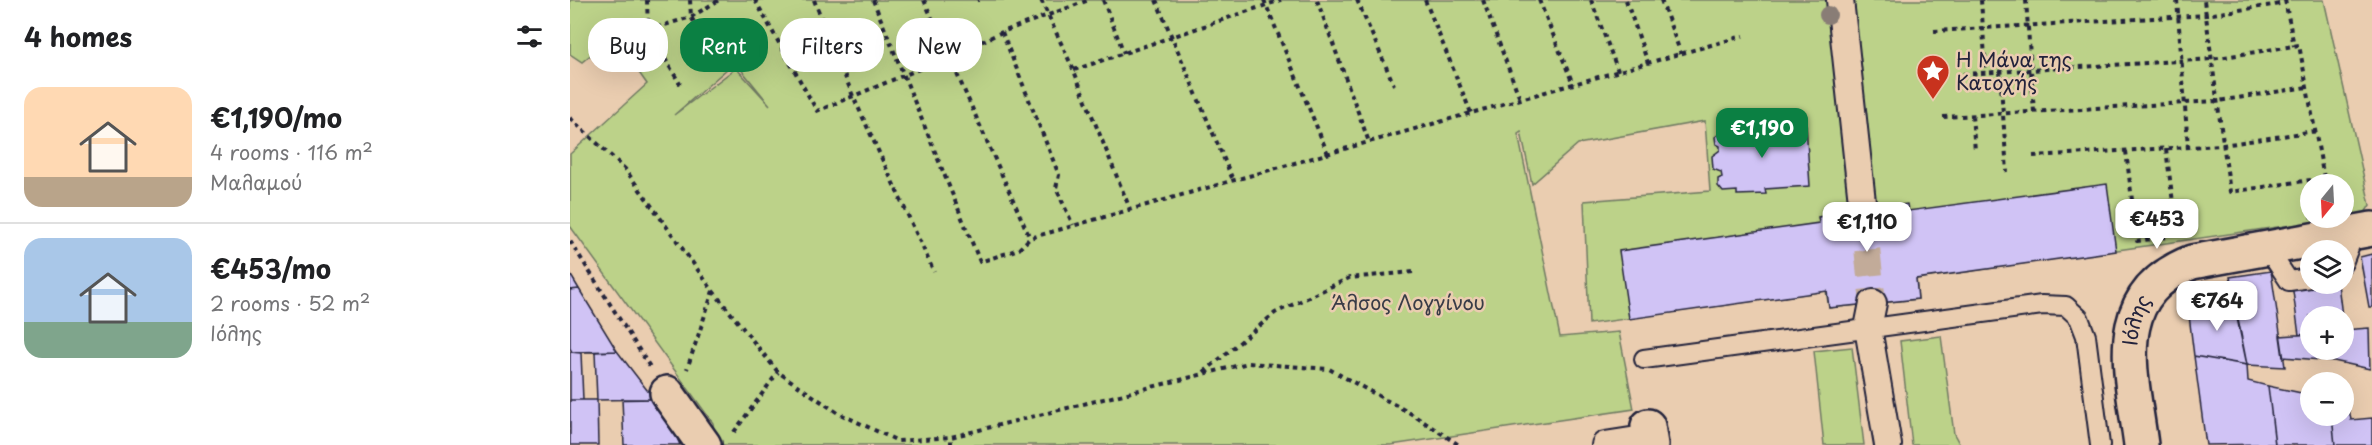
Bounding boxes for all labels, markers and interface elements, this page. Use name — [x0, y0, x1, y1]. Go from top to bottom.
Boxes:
text: 4 homes — [24, 17, 132, 56]
chip: Buy — [588, 18, 668, 72]
chip: Rent — [680, 18, 768, 72]
chip: Filters — [780, 18, 884, 72]
chip: New — [896, 18, 982, 72]
icon: filters — [513, 20, 546, 53]
place label: Η Μάνα της Κατοχής — [1956, 44, 2072, 97]
place icon: Η Μάνα της Κατοχής — [1915, 53, 1951, 100]
text: €1,190/mo — [210, 98, 342, 137]
pin: €1,190 — [1713, 108, 1811, 159]
icon: home — [72, 111, 144, 183]
text: €1,190 — [1730, 112, 1794, 142]
text: 4 rooms · 116 m² — [210, 137, 373, 167]
text: Μαλαμού — [210, 167, 303, 197]
north arrow — [2300, 174, 2354, 228]
map controls — [2300, 174, 2354, 426]
pin: €453 — [2121, 199, 2193, 250]
pin: €1,110 — [1818, 202, 1916, 253]
text: €453 — [2129, 203, 2185, 233]
text: €1,110 — [1837, 206, 1897, 236]
button: layers — [2300, 240, 2354, 294]
text: €453/mo — [210, 249, 331, 288]
icon: home — [72, 262, 144, 334]
pin: €764 — [2181, 281, 2253, 332]
text: €764 — [2190, 285, 2244, 315]
park label: Άλσος Λογγίνου — [1331, 287, 1485, 317]
text: 2 rooms · 52 m² — [210, 288, 370, 318]
street label: Ιόλης — [2114, 288, 2157, 347]
button: + — [2300, 306, 2354, 360]
text: Ιόλης — [210, 318, 262, 348]
button: − — [2300, 372, 2354, 426]

